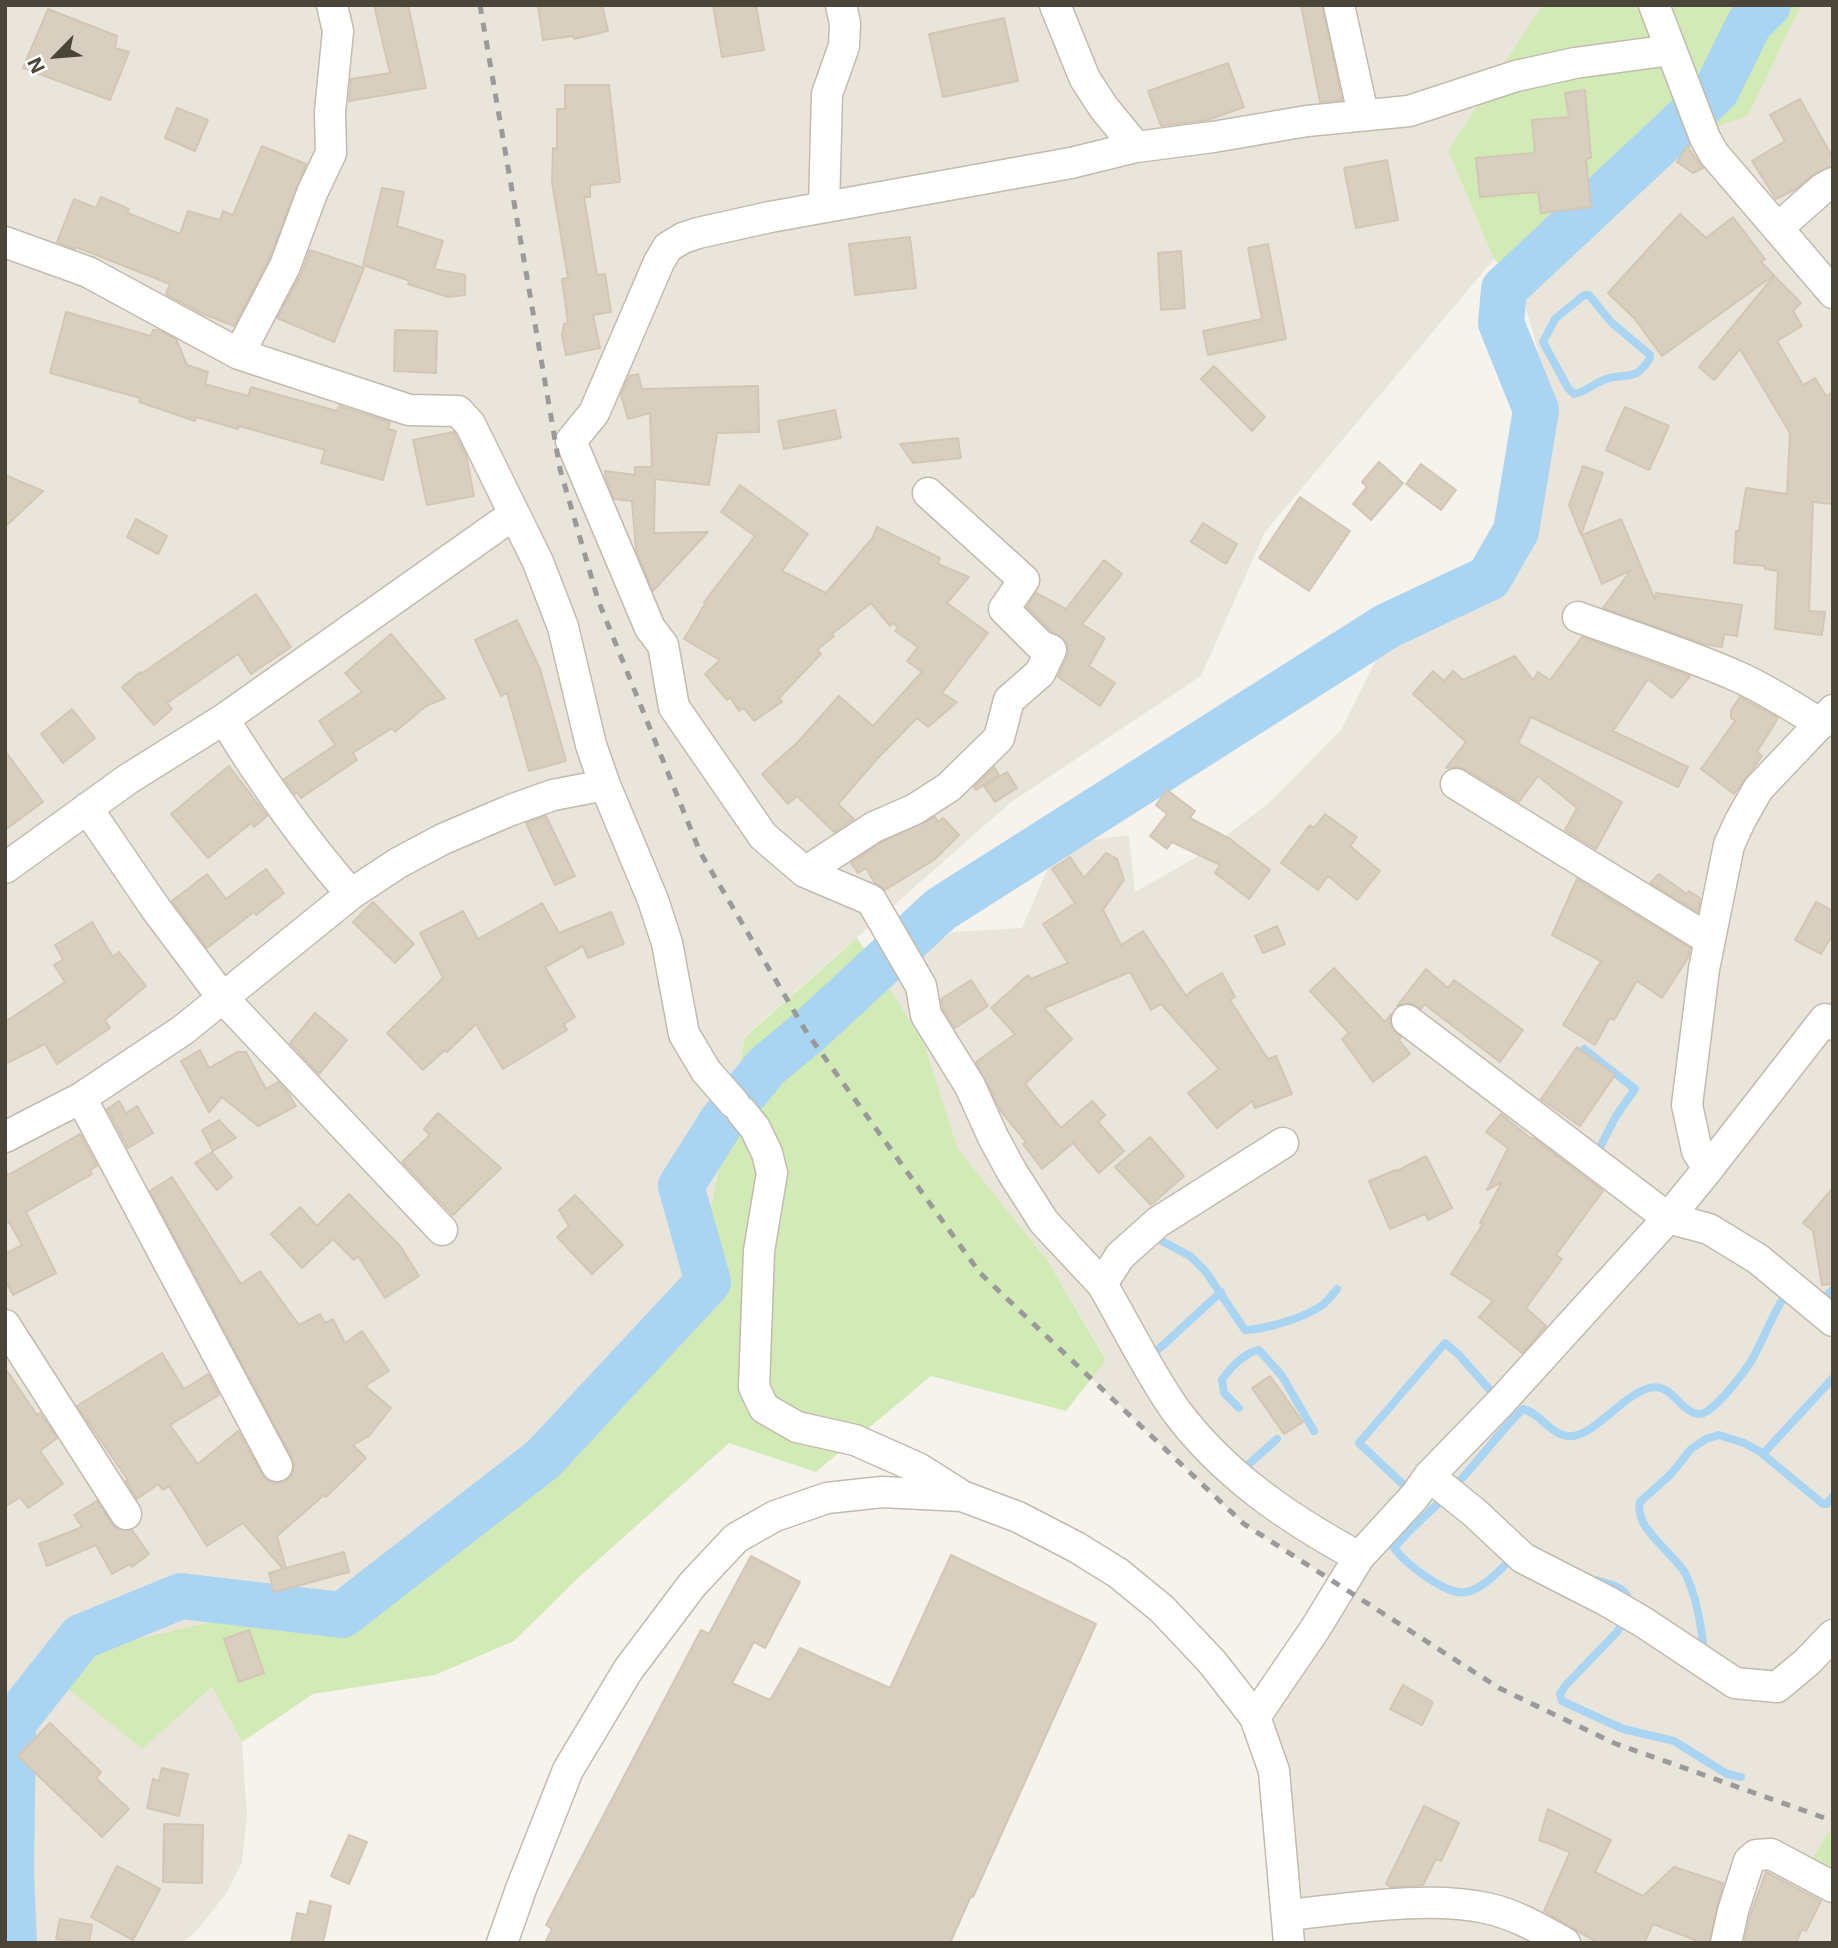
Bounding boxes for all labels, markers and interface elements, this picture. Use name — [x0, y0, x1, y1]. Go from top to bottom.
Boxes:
north arrow — [21, 21, 91, 91]
text: N — [23, 54, 50, 77]

